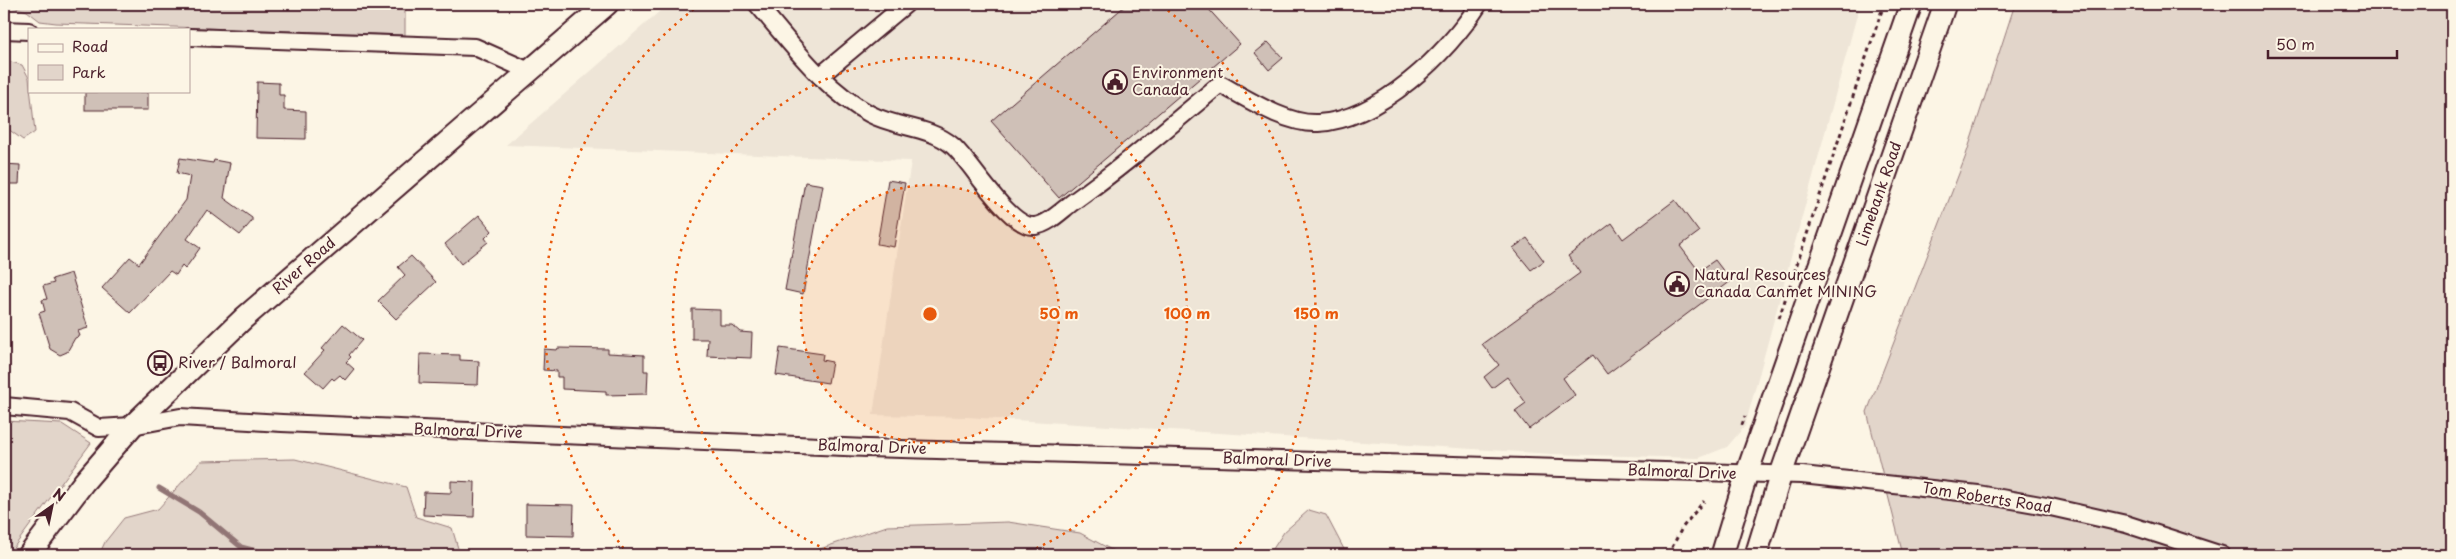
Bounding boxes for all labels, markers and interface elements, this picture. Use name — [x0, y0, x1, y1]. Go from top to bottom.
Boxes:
legend — [28, 28, 190, 92]
scale bar — [2268, 28, 2397, 60]
text: 50 m — [2276, 32, 2315, 55]
text: Road — [72, 34, 108, 57]
text: Park — [72, 60, 106, 83]
place label: Environment Canada — [1132, 60, 1223, 100]
public building icon: Environment Canada — [1102, 69, 1128, 95]
street label: Limebank Road — [1849, 138, 1906, 249]
street label: River Road — [266, 231, 340, 299]
place label: Natural Resources Canada Canmet MINING — [1694, 262, 1877, 302]
public building icon: Natural Resources Canada Canmet MINING — [1664, 271, 1690, 297]
text: 50 m — [1040, 301, 1078, 324]
text: 100 m — [1164, 301, 1210, 324]
text: 150 m — [1293, 301, 1339, 324]
centre of rings — [921, 305, 939, 323]
bus stop icon: River / Balmoral — [147, 350, 173, 376]
place label: River / Balmoral — [178, 350, 297, 373]
street label: Balmoral Drive — [413, 416, 523, 443]
street label: Balmoral Drive — [817, 432, 927, 459]
street label: Balmoral Drive — [1222, 445, 1332, 472]
street label: Balmoral Drive — [1627, 457, 1737, 484]
street label: Tom Roberts Road — [1921, 475, 2054, 518]
north arrow — [28, 482, 78, 532]
text: N — [49, 483, 70, 507]

